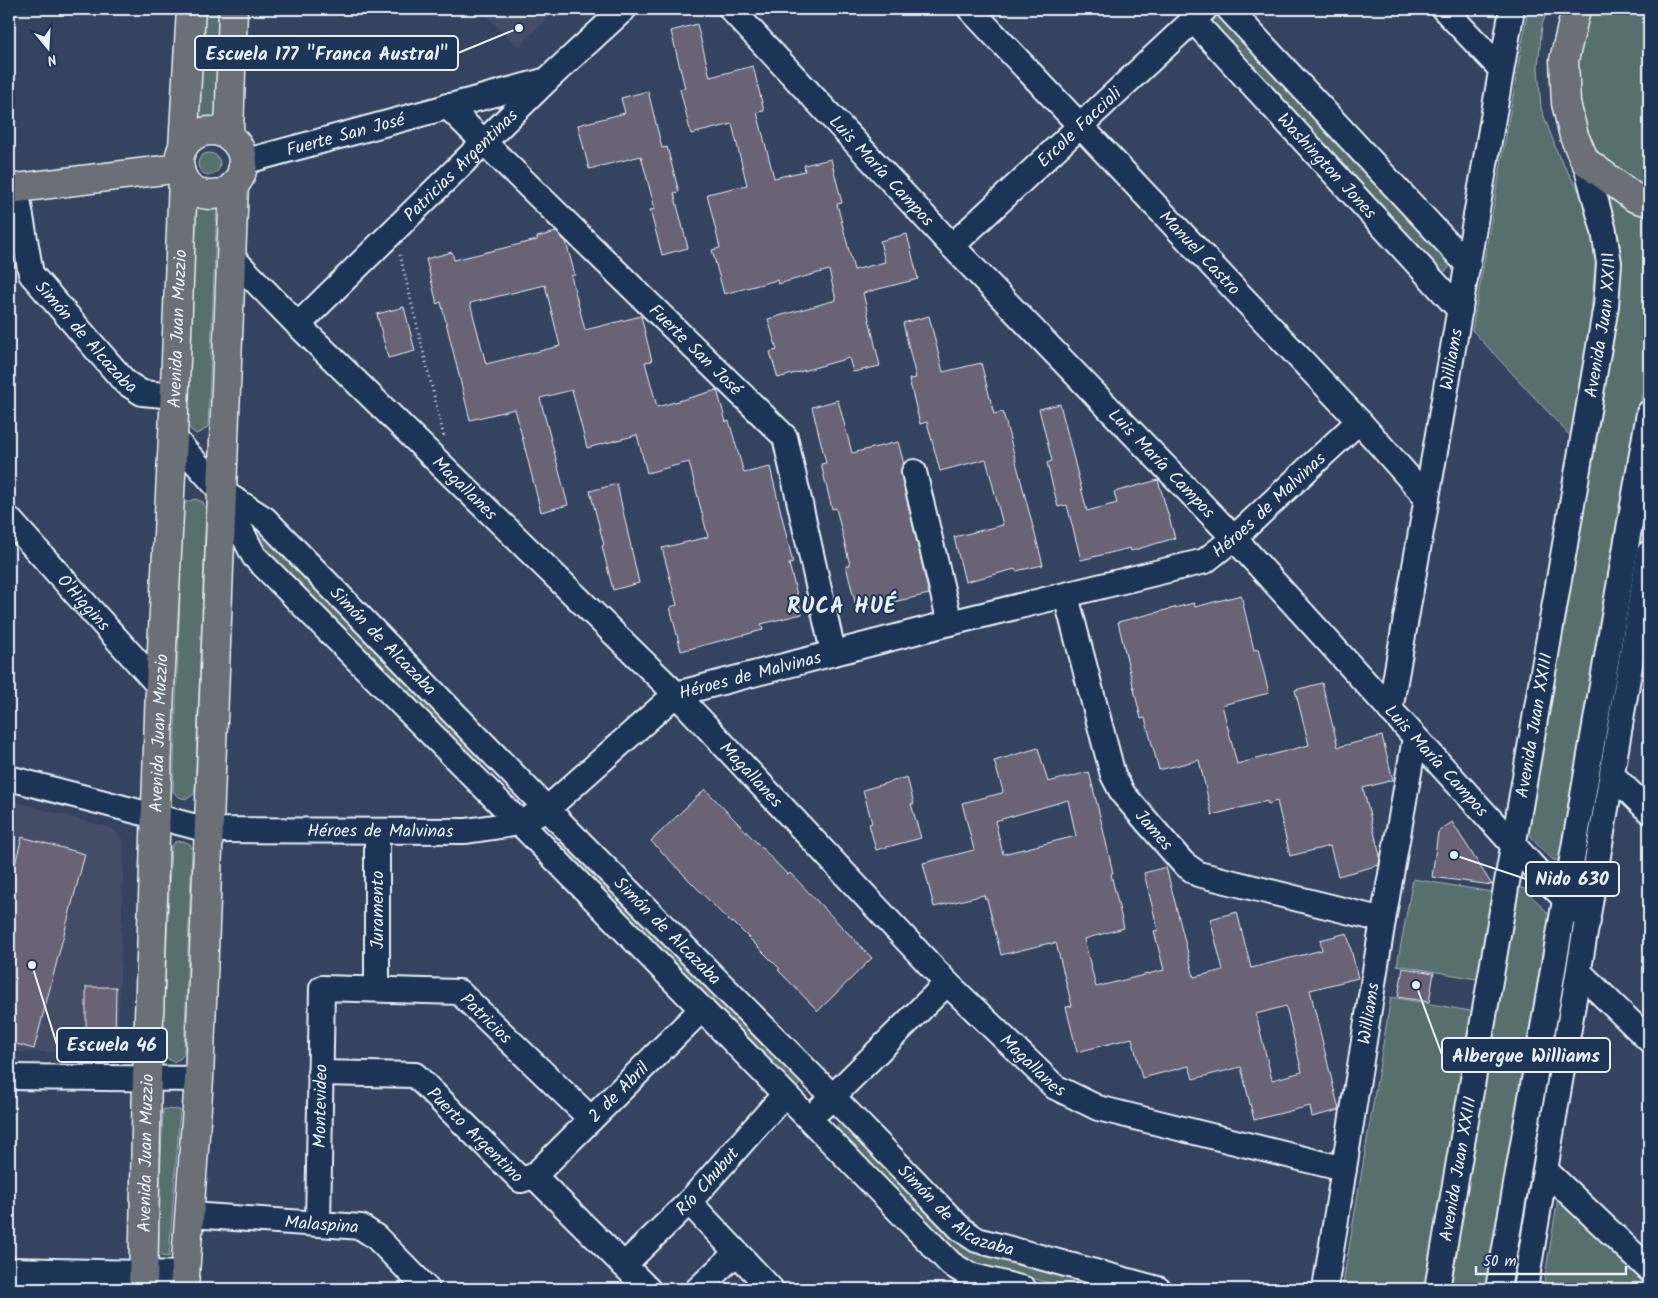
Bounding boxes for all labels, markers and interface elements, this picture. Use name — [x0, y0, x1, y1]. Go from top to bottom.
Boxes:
north arrow — [22, 22, 72, 72]
callout: Escuela 177 "Franca Austral" — [195, 36, 458, 70]
text: Escuela 177 "Franca Austral" — [206, 40, 448, 70]
text: N — [44, 48, 59, 71]
street label: Ercole Faccioli — [1031, 80, 1130, 175]
street label: Patricias Argentinas — [397, 103, 526, 230]
street label: Fuerte San José — [283, 106, 409, 166]
street label: Washington Jones — [1269, 107, 1383, 227]
street label: Luis María Campos — [821, 109, 941, 235]
street label: Manuel Castro — [1151, 204, 1247, 303]
street label: Avenida Juan Muzzio — [161, 249, 196, 409]
street label: Avenida Juan XXIII — [1577, 250, 1625, 400]
street label: Simón de Alcazaba — [27, 274, 142, 402]
street label: Fuerte San José — [641, 298, 749, 404]
street label: Williams — [1433, 326, 1472, 393]
street label: Luis María Campos — [1100, 402, 1221, 526]
street label: Héroes de Malvinas — [1206, 446, 1334, 566]
street label: Magallanes — [424, 450, 504, 528]
street label: O'Higgins — [49, 568, 117, 639]
street label: Simón de Alcazaba — [322, 580, 443, 703]
district label: RUCA HUÉ — [787, 590, 897, 625]
street label: Héroes de Malvinas — [676, 644, 825, 709]
street label: Avenida Juan XXIII — [1509, 651, 1562, 800]
street label: Avenida Juan Muzzio — [143, 653, 178, 813]
street label: Luis María Campos — [1376, 698, 1495, 825]
street label: Magallanes — [712, 735, 789, 816]
street label: James — [1127, 804, 1180, 858]
street label: Héroes de Malvinas — [307, 817, 454, 847]
callout: Nido 630 — [1526, 862, 1619, 896]
text: Nido 630 — [1535, 865, 1609, 895]
street label: Simón de Alcazaba — [606, 870, 728, 993]
street label: Juramento — [364, 871, 393, 949]
street label: Williams — [1351, 980, 1389, 1046]
street label: Patricios — [452, 987, 518, 1052]
callout: Escuela 46 — [57, 1028, 167, 1062]
street label: Magallanes — [992, 1028, 1070, 1106]
text: Escuela 46 — [67, 1031, 157, 1061]
callout: Albergue Williams — [1442, 1038, 1610, 1072]
text: Albergue Williams — [1452, 1042, 1600, 1072]
street label: 2 de Abril — [582, 1055, 657, 1131]
street label: Montevideo — [306, 1064, 337, 1148]
street label: Avenida Juan Muzzio — [131, 1073, 163, 1233]
street label: Puerto Argentino — [419, 1081, 530, 1191]
street label: Avenida Juan XXIII — [1432, 1094, 1486, 1244]
street label: Río Chubut — [669, 1140, 748, 1224]
street label: Simón de Alcazaba — [889, 1158, 1017, 1265]
street label: Malaspina — [284, 1209, 360, 1243]
scale bar — [1476, 1243, 1626, 1275]
text: 50 m — [1483, 1250, 1517, 1274]

